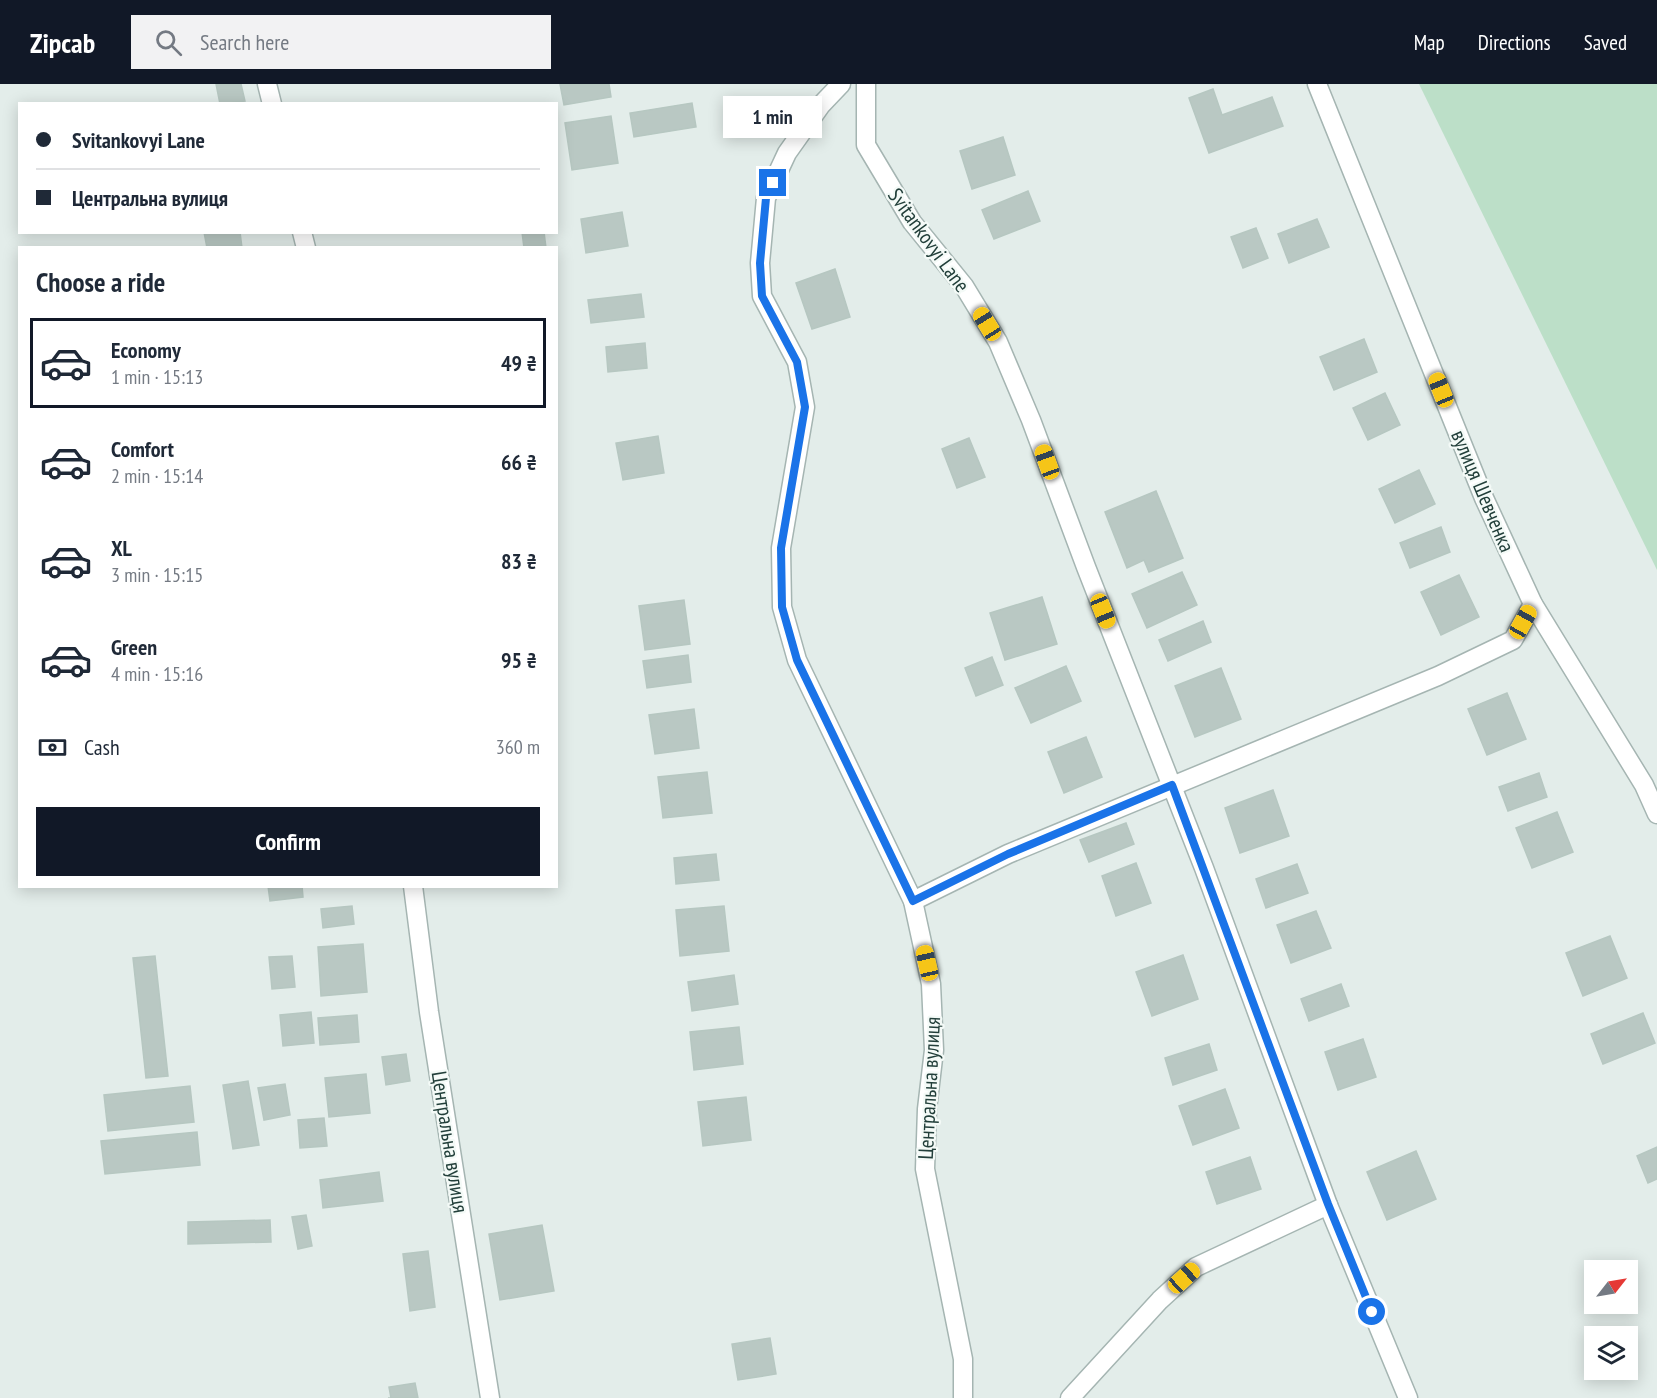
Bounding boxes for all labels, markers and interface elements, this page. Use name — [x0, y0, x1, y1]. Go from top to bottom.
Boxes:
search box — [131, 15, 551, 69]
text: Zipcab — [30, 24, 95, 61]
icon: search — [152, 26, 185, 59]
text: Search here — [200, 28, 289, 56]
text: Map — [1414, 29, 1445, 56]
text: Directions — [1478, 29, 1551, 56]
text: Saved — [1584, 29, 1627, 56]
callout: 1 min — [724, 96, 822, 138]
text: 1 min — [752, 104, 793, 130]
text: Svitankovyi Lane — [72, 126, 205, 154]
route end — [759, 169, 786, 196]
street label: Svitankovyi Lane — [882, 183, 976, 297]
text: Центральна вулиця — [72, 184, 228, 212]
text: Choose a ride — [36, 265, 165, 299]
car — [970, 304, 1004, 344]
icon: car — [39, 336, 93, 390]
text: Economy — [111, 336, 181, 364]
text: 49 ₴ — [501, 349, 537, 377]
text: 1 min · 15:13 — [111, 364, 203, 390]
car — [1426, 370, 1456, 410]
street label: вулиця Шевченка — [1445, 426, 1521, 556]
icon: car — [39, 435, 93, 489]
text: Comfort — [111, 435, 174, 463]
car — [1032, 442, 1062, 482]
text: 66 ₴ — [501, 448, 537, 476]
text: 2 min · 15:14 — [111, 463, 203, 489]
icon: car — [39, 534, 93, 588]
text: XL — [111, 534, 132, 562]
text: 83 ₴ — [501, 547, 537, 575]
text: 3 min · 15:15 — [111, 562, 203, 588]
car — [1088, 591, 1118, 631]
car — [1506, 602, 1540, 642]
icon: car — [39, 633, 93, 687]
text: Green — [111, 633, 157, 661]
text: 95 ₴ — [501, 646, 537, 674]
text: 4 min · 15:16 — [111, 661, 203, 687]
icon: cash — [36, 731, 69, 764]
text: Cash — [84, 733, 120, 761]
text: 360 m — [496, 734, 540, 760]
button: Confirm — [36, 807, 540, 876]
car — [914, 943, 940, 983]
street label: Центральна вулиця — [912, 1016, 946, 1160]
street label: Центральна вулиця — [425, 1069, 475, 1215]
car — [1165, 1259, 1203, 1297]
north arrow — [1584, 1260, 1638, 1314]
map controls — [1584, 1260, 1638, 1380]
route start — [1358, 1298, 1385, 1325]
button: layers — [1584, 1326, 1638, 1380]

